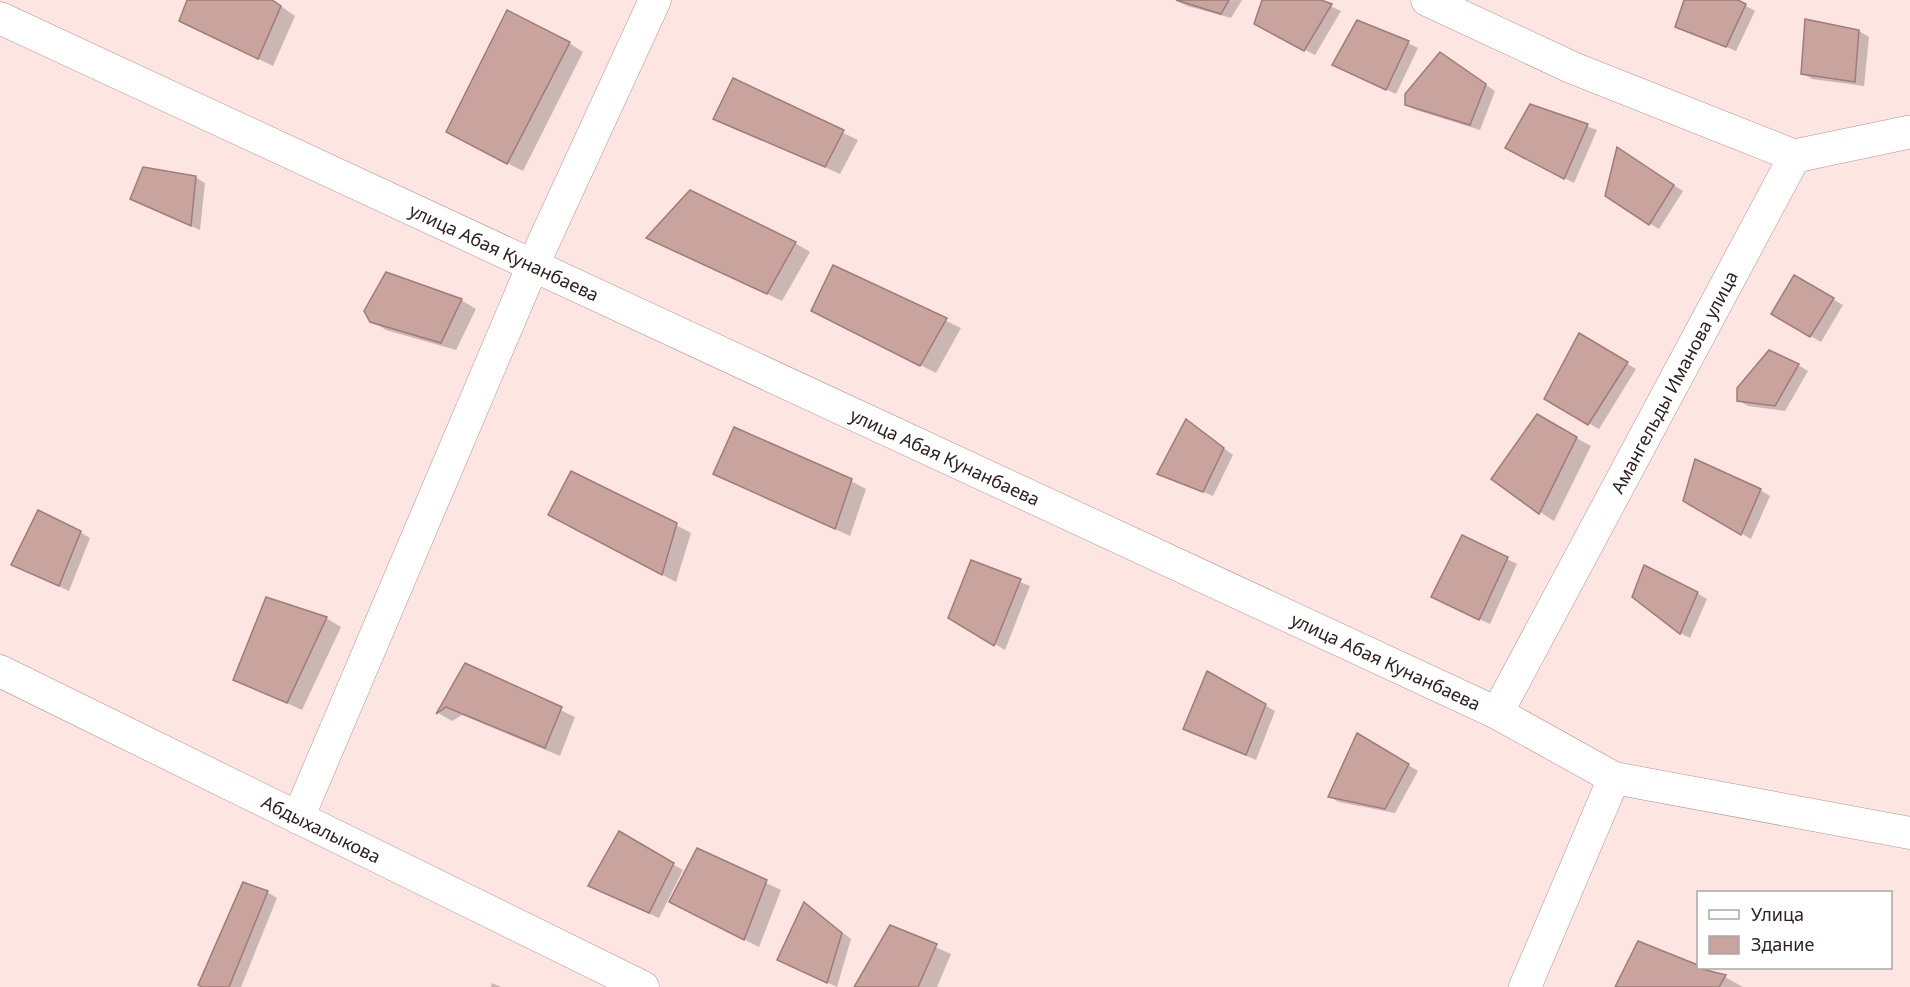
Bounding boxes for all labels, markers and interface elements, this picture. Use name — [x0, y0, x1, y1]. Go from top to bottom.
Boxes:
street label: улица Абая Кунанбаева — [406, 198, 603, 306]
street label: Амангельды Иманова улица — [1605, 267, 1743, 497]
street label: улица Абая Кунанбаева — [846, 402, 1044, 511]
street label: улица Абая Кунанбаева — [1287, 607, 1485, 716]
street label: Абдыхалыкова — [258, 789, 385, 868]
legend — [1697, 891, 1892, 969]
text: Улица — [1751, 902, 1804, 926]
text: Здание — [1751, 932, 1815, 956]

